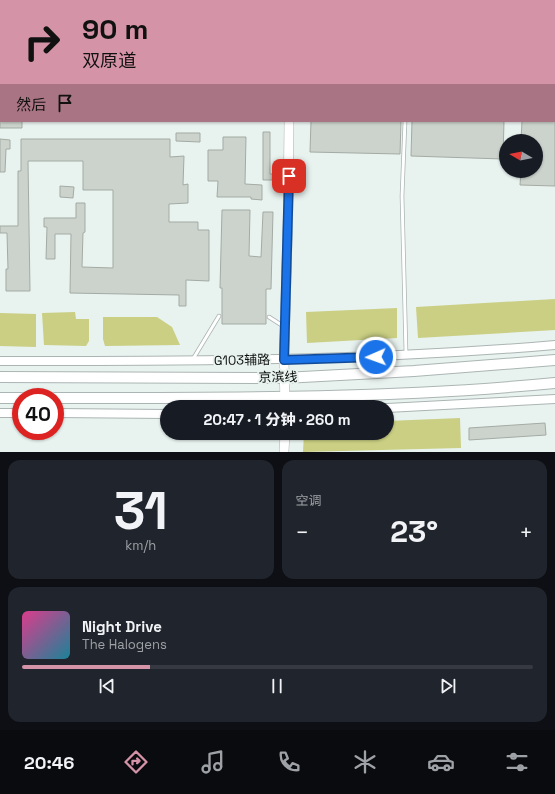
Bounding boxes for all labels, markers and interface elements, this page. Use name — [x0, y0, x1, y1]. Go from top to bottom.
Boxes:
text: 90 m — [82, 11, 148, 47]
icon: right — [16, 16, 68, 68]
text: 双原道 — [82, 49, 136, 72]
icon: arrive — [54, 92, 76, 114]
text: 然后 — [16, 95, 46, 114]
north arrow — [499, 134, 543, 178]
map controls — [499, 134, 543, 178]
pin — [272, 159, 306, 193]
icon: arrive — [278, 165, 300, 187]
position arrow — [355, 336, 397, 378]
street label: G103辅路 — [214, 351, 270, 369]
street label: 京滨线 — [258, 368, 298, 386]
speed limit sign: 40 — [12, 388, 64, 440]
text: 20:47 · 1 分钟 · 260 m — [203, 410, 351, 429]
text: 31 — [114, 478, 168, 544]
text: 空调 — [296, 492, 322, 509]
text: 23° — [390, 512, 438, 551]
text: − — [296, 518, 309, 546]
text: + — [519, 518, 533, 546]
text: km/h — [125, 537, 156, 554]
text: Night Drive — [82, 617, 162, 636]
text: The Halogens — [82, 636, 167, 653]
icon: previous — [96, 675, 118, 697]
icon: pause — [266, 675, 288, 697]
icon: next — [437, 675, 459, 697]
icon: directions — [122, 748, 150, 776]
icon: music — [199, 748, 227, 776]
icon: phone — [275, 748, 303, 776]
icon: climate — [351, 748, 379, 776]
icon: car — [427, 748, 455, 776]
icon: filters — [503, 748, 531, 776]
text: 20:46 — [24, 751, 74, 774]

